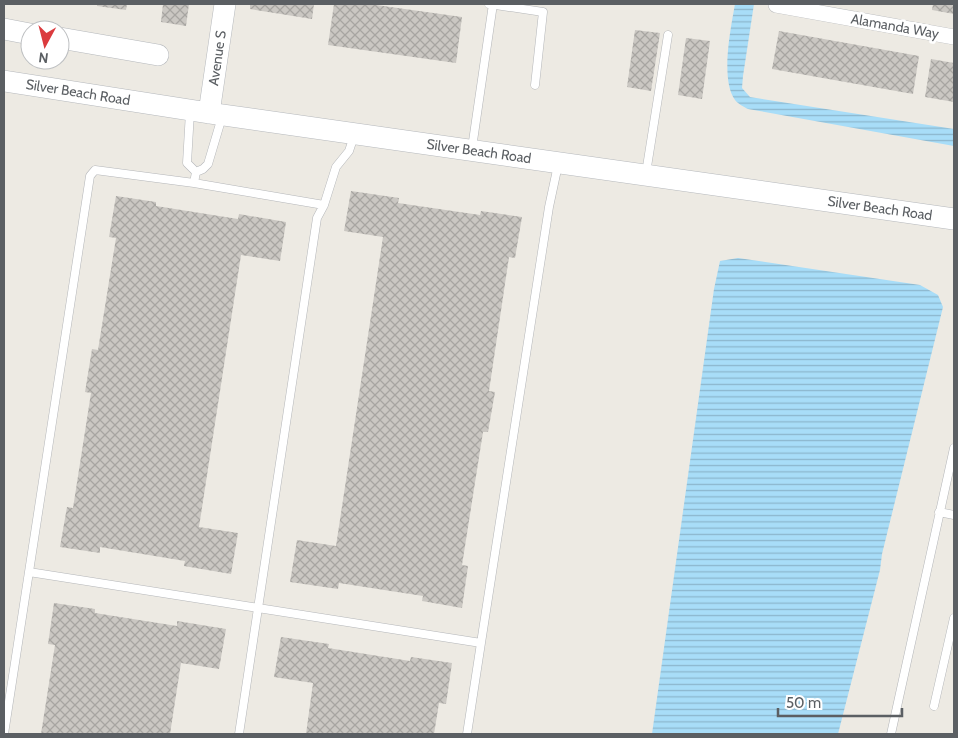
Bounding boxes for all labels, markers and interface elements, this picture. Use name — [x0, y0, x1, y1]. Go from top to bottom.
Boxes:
street label: Alamanda Way — [850, 9, 940, 43]
north arrow — [20, 20, 70, 70]
street label: Avenue S — [204, 29, 230, 87]
text: N — [37, 48, 49, 67]
street label: Silver Beach Road — [24, 75, 132, 109]
street label: Silver Beach Road — [426, 135, 532, 167]
street label: Silver Beach Road — [827, 192, 933, 224]
scale bar — [778, 686, 902, 718]
text: 50 m — [786, 694, 821, 712]

